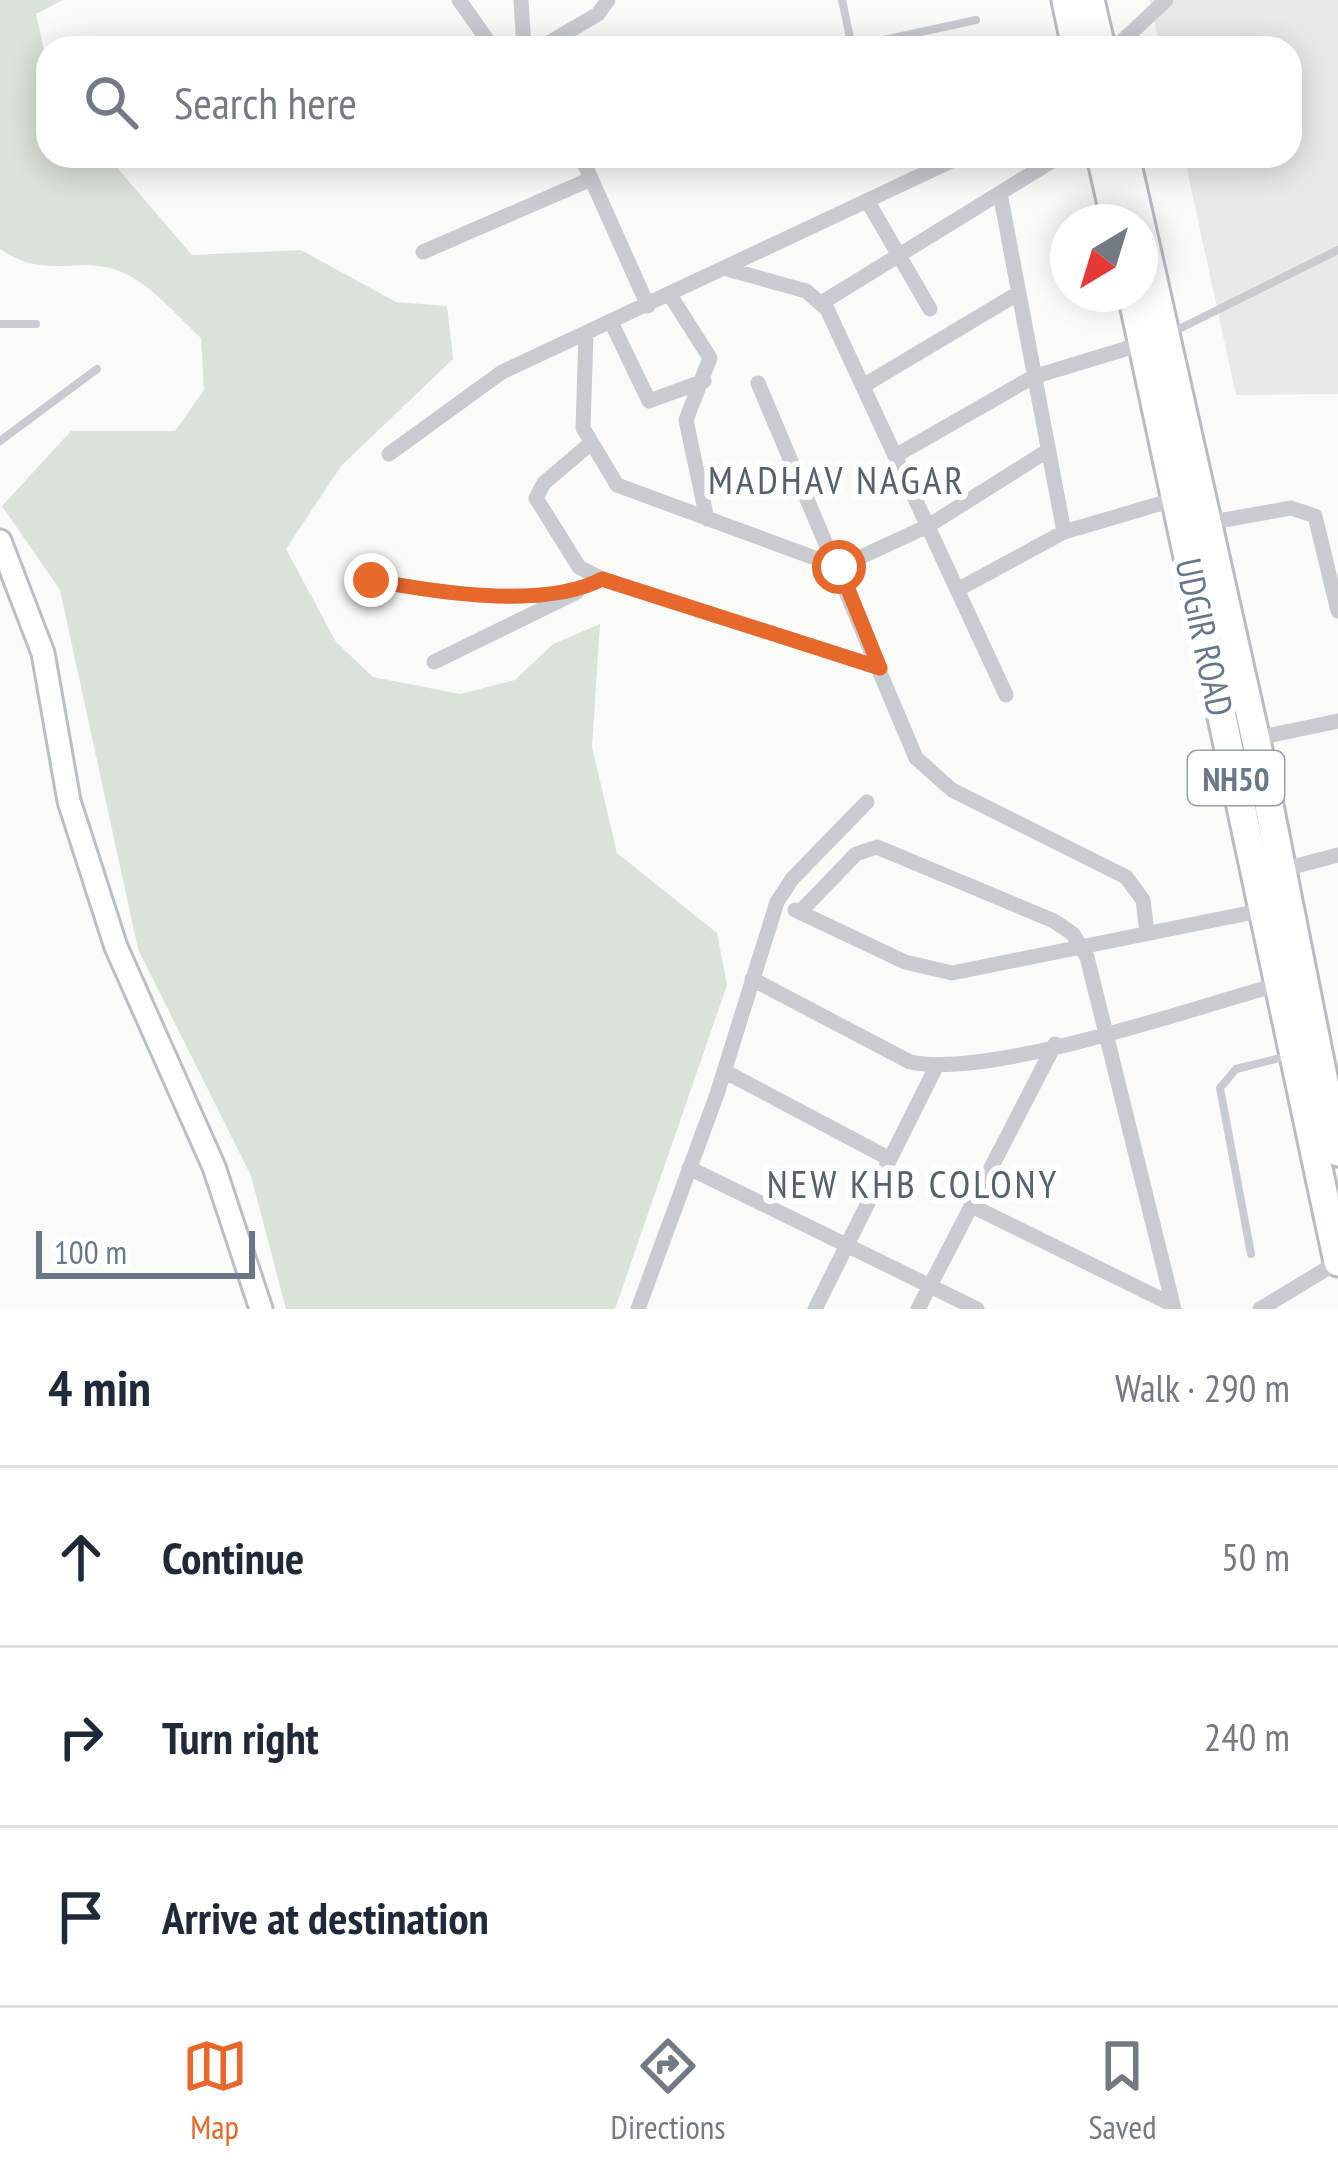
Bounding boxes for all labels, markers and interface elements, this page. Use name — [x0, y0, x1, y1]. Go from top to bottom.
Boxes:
search box — [36, 36, 1302, 168]
icon: search — [78, 69, 144, 135]
text: Search here — [174, 73, 357, 131]
north arrow — [1050, 204, 1158, 312]
district label: MADHAV NAGAR — [708, 454, 966, 505]
route start — [812, 540, 866, 594]
route end — [344, 553, 398, 607]
street label: UDGIR ROAD — [1165, 554, 1245, 720]
road number: NH50 — [1188, 751, 1284, 805]
district label: NEW KHB COLONY — [767, 1158, 1059, 1209]
scale bar — [36, 1225, 255, 1278]
text: 100 m — [54, 1230, 127, 1273]
text: 4 min — [48, 1354, 151, 1420]
text: Walk · 290 m — [1115, 1362, 1290, 1413]
icon: ahead — [48, 1524, 114, 1590]
text: Continue — [162, 1528, 304, 1586]
text: 50 m — [1221, 1531, 1290, 1582]
icon: right — [48, 1704, 114, 1770]
text: Turn right — [162, 1708, 319, 1766]
text: 240 m — [1204, 1711, 1290, 1762]
icon: arrive — [48, 1884, 114, 1950]
text: Arrive at destination — [162, 1888, 489, 1946]
tab: Map — [182, 2033, 248, 2148]
tab: Directions — [611, 2033, 725, 2148]
tab: Saved — [1088, 2033, 1156, 2148]

